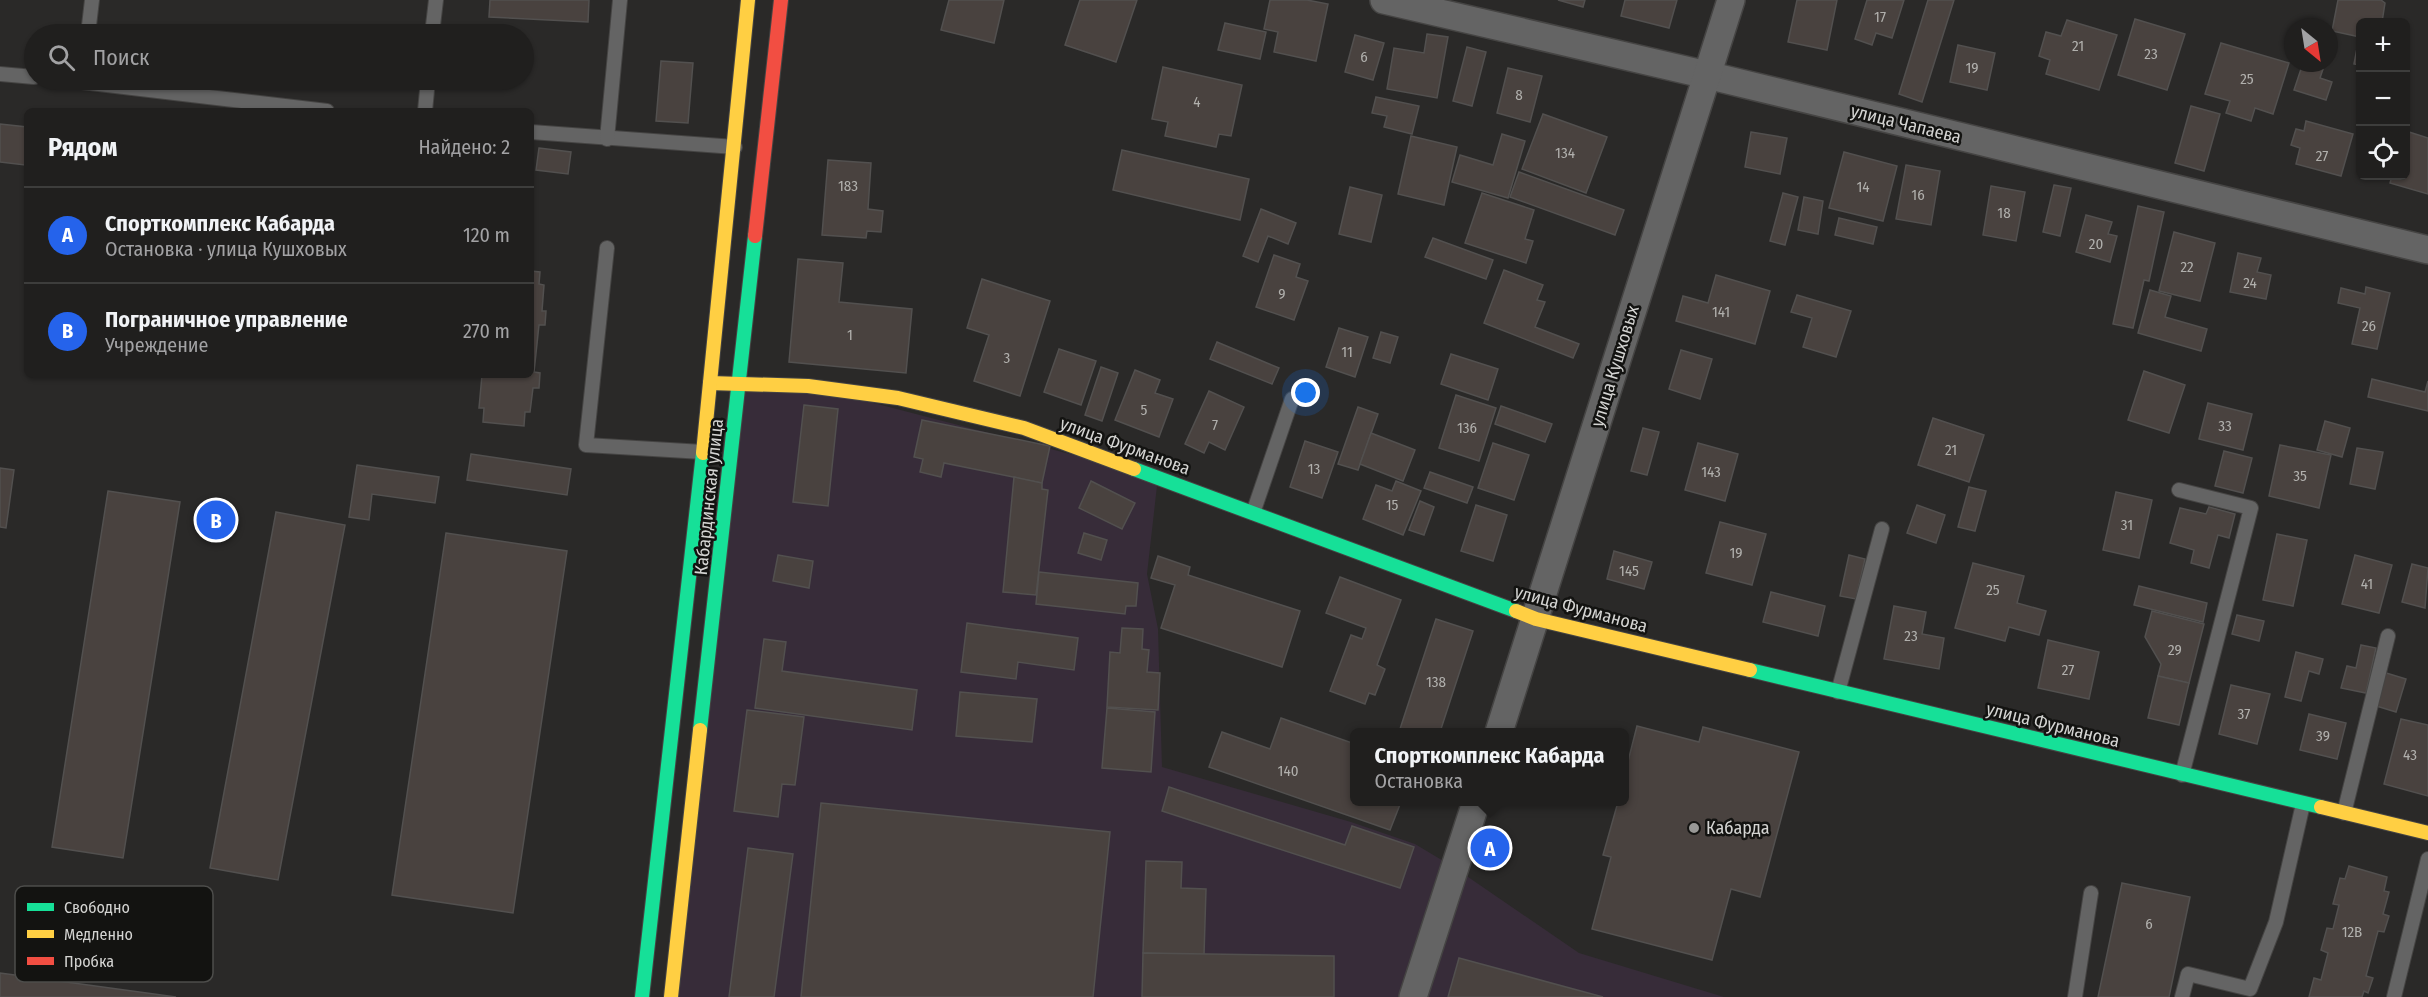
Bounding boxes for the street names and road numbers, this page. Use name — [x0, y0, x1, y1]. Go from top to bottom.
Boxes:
street label: улица Чапаева — [1849, 100, 1964, 148]
street label: улица Кушховых — [1586, 303, 1644, 429]
street label: улица Фурманова — [1057, 412, 1193, 480]
street label: Кабардинская улица — [690, 418, 728, 576]
street label: улица Фурманова — [1512, 581, 1650, 637]
street label: улица Фурманова — [1984, 698, 2122, 752]

